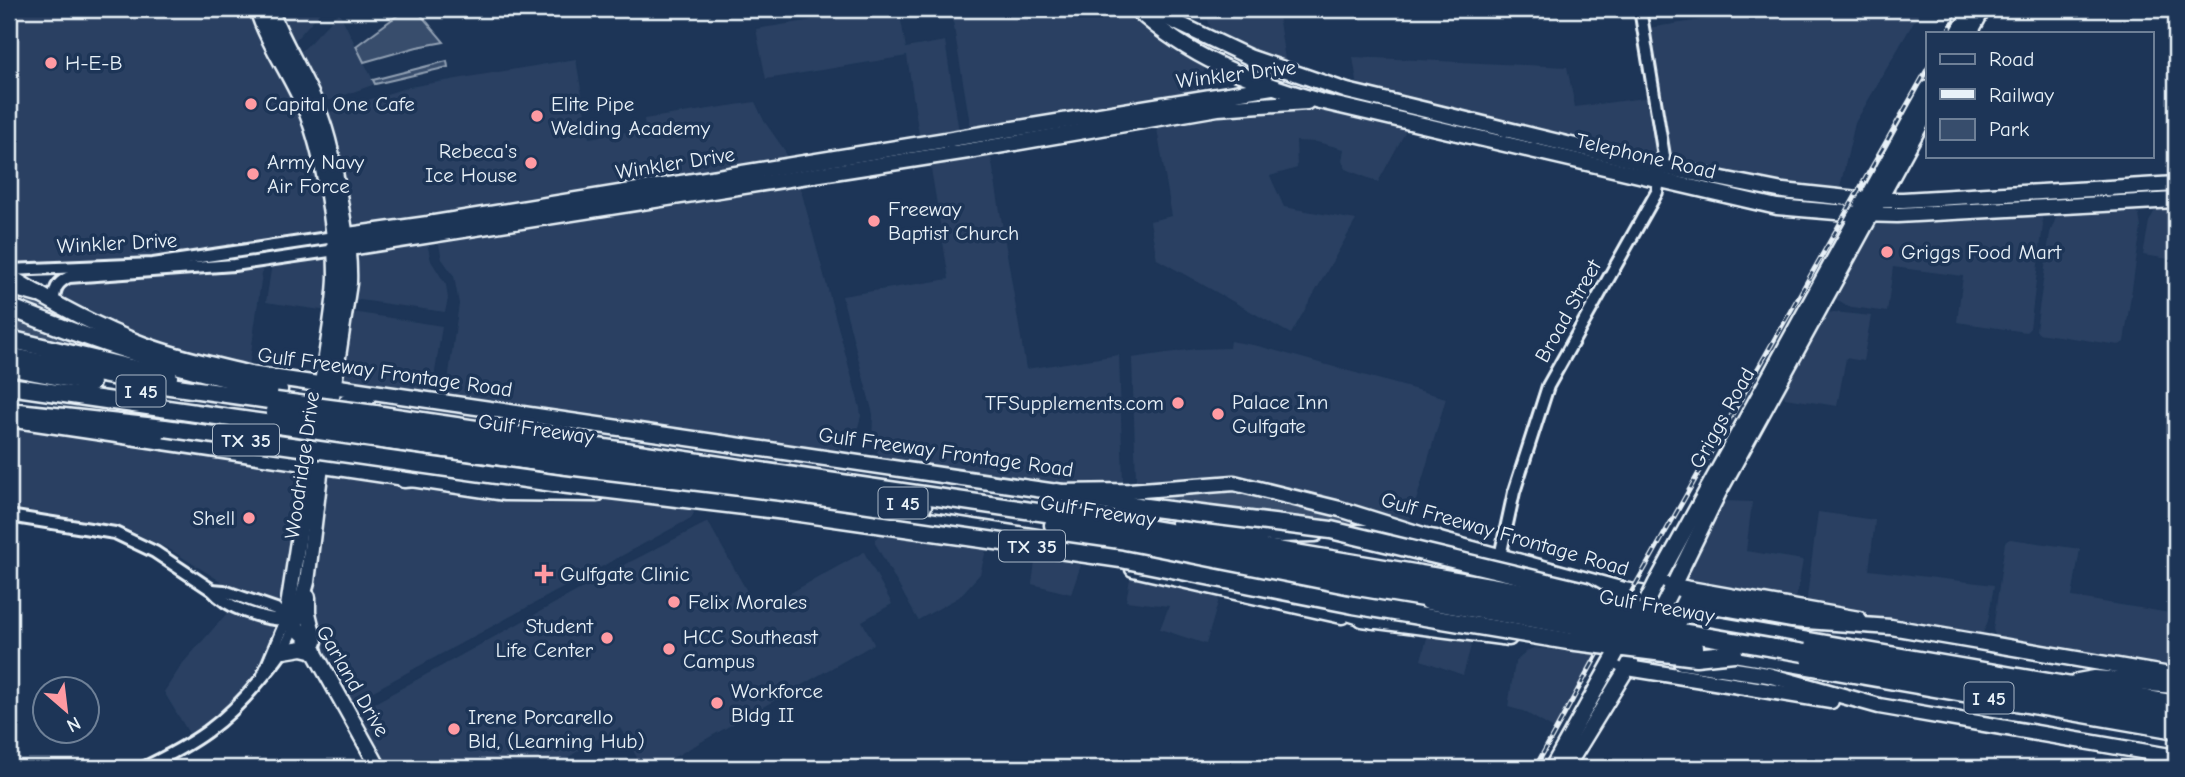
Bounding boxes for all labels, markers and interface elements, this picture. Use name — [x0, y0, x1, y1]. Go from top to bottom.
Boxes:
legend — [1926, 32, 2154, 158]
text: Road — [1989, 47, 2034, 71]
place label: H-E-B — [65, 51, 123, 75]
marker: H-E-B — [43, 55, 59, 71]
street label: Winkler Drive — [1175, 55, 1297, 93]
text: Railway — [1989, 83, 2054, 107]
place label: Capital One Cafe — [265, 92, 415, 116]
place label: Elite Pipe Welding Academy — [551, 92, 711, 140]
marker: Capital One Cafe — [243, 96, 259, 112]
marker: Elite Pipe Welding Academy — [529, 108, 545, 124]
text: Park — [1989, 117, 2029, 141]
street label: Telephone Road — [1574, 128, 1718, 184]
place label: Rebeca's Ice House — [425, 139, 517, 187]
street label: Winkler Drive — [614, 142, 736, 184]
place label: Army Navy Air Force — [267, 150, 365, 198]
marker: Rebeca's Ice House — [523, 155, 539, 171]
marker: Army Navy Air Force — [245, 166, 261, 182]
place label: Freeway Baptist Church — [888, 197, 1019, 245]
marker: Freeway Baptist Church — [866, 213, 882, 229]
street label: Winkler Drive — [56, 228, 178, 258]
place label: Griggs Food Mart — [1901, 240, 2062, 264]
marker: Griggs Food Mart — [1879, 244, 1895, 260]
street label: Broad Street — [1530, 255, 1607, 367]
street label: Gulf Freeway Frontage Road — [256, 342, 514, 402]
street label: Griggs Road — [1684, 363, 1760, 473]
road number: I 45 — [116, 376, 166, 406]
street label: Woodridge Drive — [280, 390, 324, 540]
place label: Palace Inn Gulfgate — [1232, 390, 1328, 438]
place label: TFSupplements.com — [985, 391, 1164, 415]
marker: TFSupplements.com — [1170, 395, 1186, 411]
marker: Palace Inn Gulfgate — [1210, 406, 1226, 422]
street label: Gulf Freeway — [477, 409, 596, 449]
street label: Gulf Freeway Frontage Road — [817, 422, 1075, 482]
road number: TX 35 — [213, 424, 279, 456]
street label: Gulf Freeway Frontage Road — [1378, 487, 1632, 581]
road number: I 45 — [878, 488, 928, 518]
street label: Gulf Freeway — [1038, 490, 1158, 532]
place label: Shell — [192, 506, 235, 530]
marker: Shell — [241, 510, 257, 526]
road number: TX 35 — [999, 530, 1065, 562]
place label: Gulfgate Clinic — [560, 562, 690, 586]
marker: Gulfgate Clinic — [534, 564, 554, 584]
street label: Gulf Freeway — [1597, 584, 1717, 628]
place label: Felix Morales — [688, 590, 807, 614]
marker: Felix Morales — [666, 594, 682, 610]
place label: Student Life Center — [495, 614, 594, 662]
street label: Garland Drive — [311, 621, 395, 741]
place label: HCC Southeast Campus — [683, 625, 819, 673]
marker: Student Life Center — [599, 630, 615, 646]
marker: HCC Southeast Campus — [661, 641, 677, 657]
north arrow — [32, 676, 102, 746]
place label: Workforce Bldg II — [731, 679, 823, 727]
road number: I 45 — [1965, 682, 2014, 713]
marker: Workforce Bldg II — [709, 695, 725, 711]
place label: Irene Porcarello Bld, (Learning Hub) — [468, 705, 645, 753]
text: N — [63, 712, 84, 737]
marker: Irene Porcarello Bld, (Learning Hub) — [446, 721, 462, 737]

